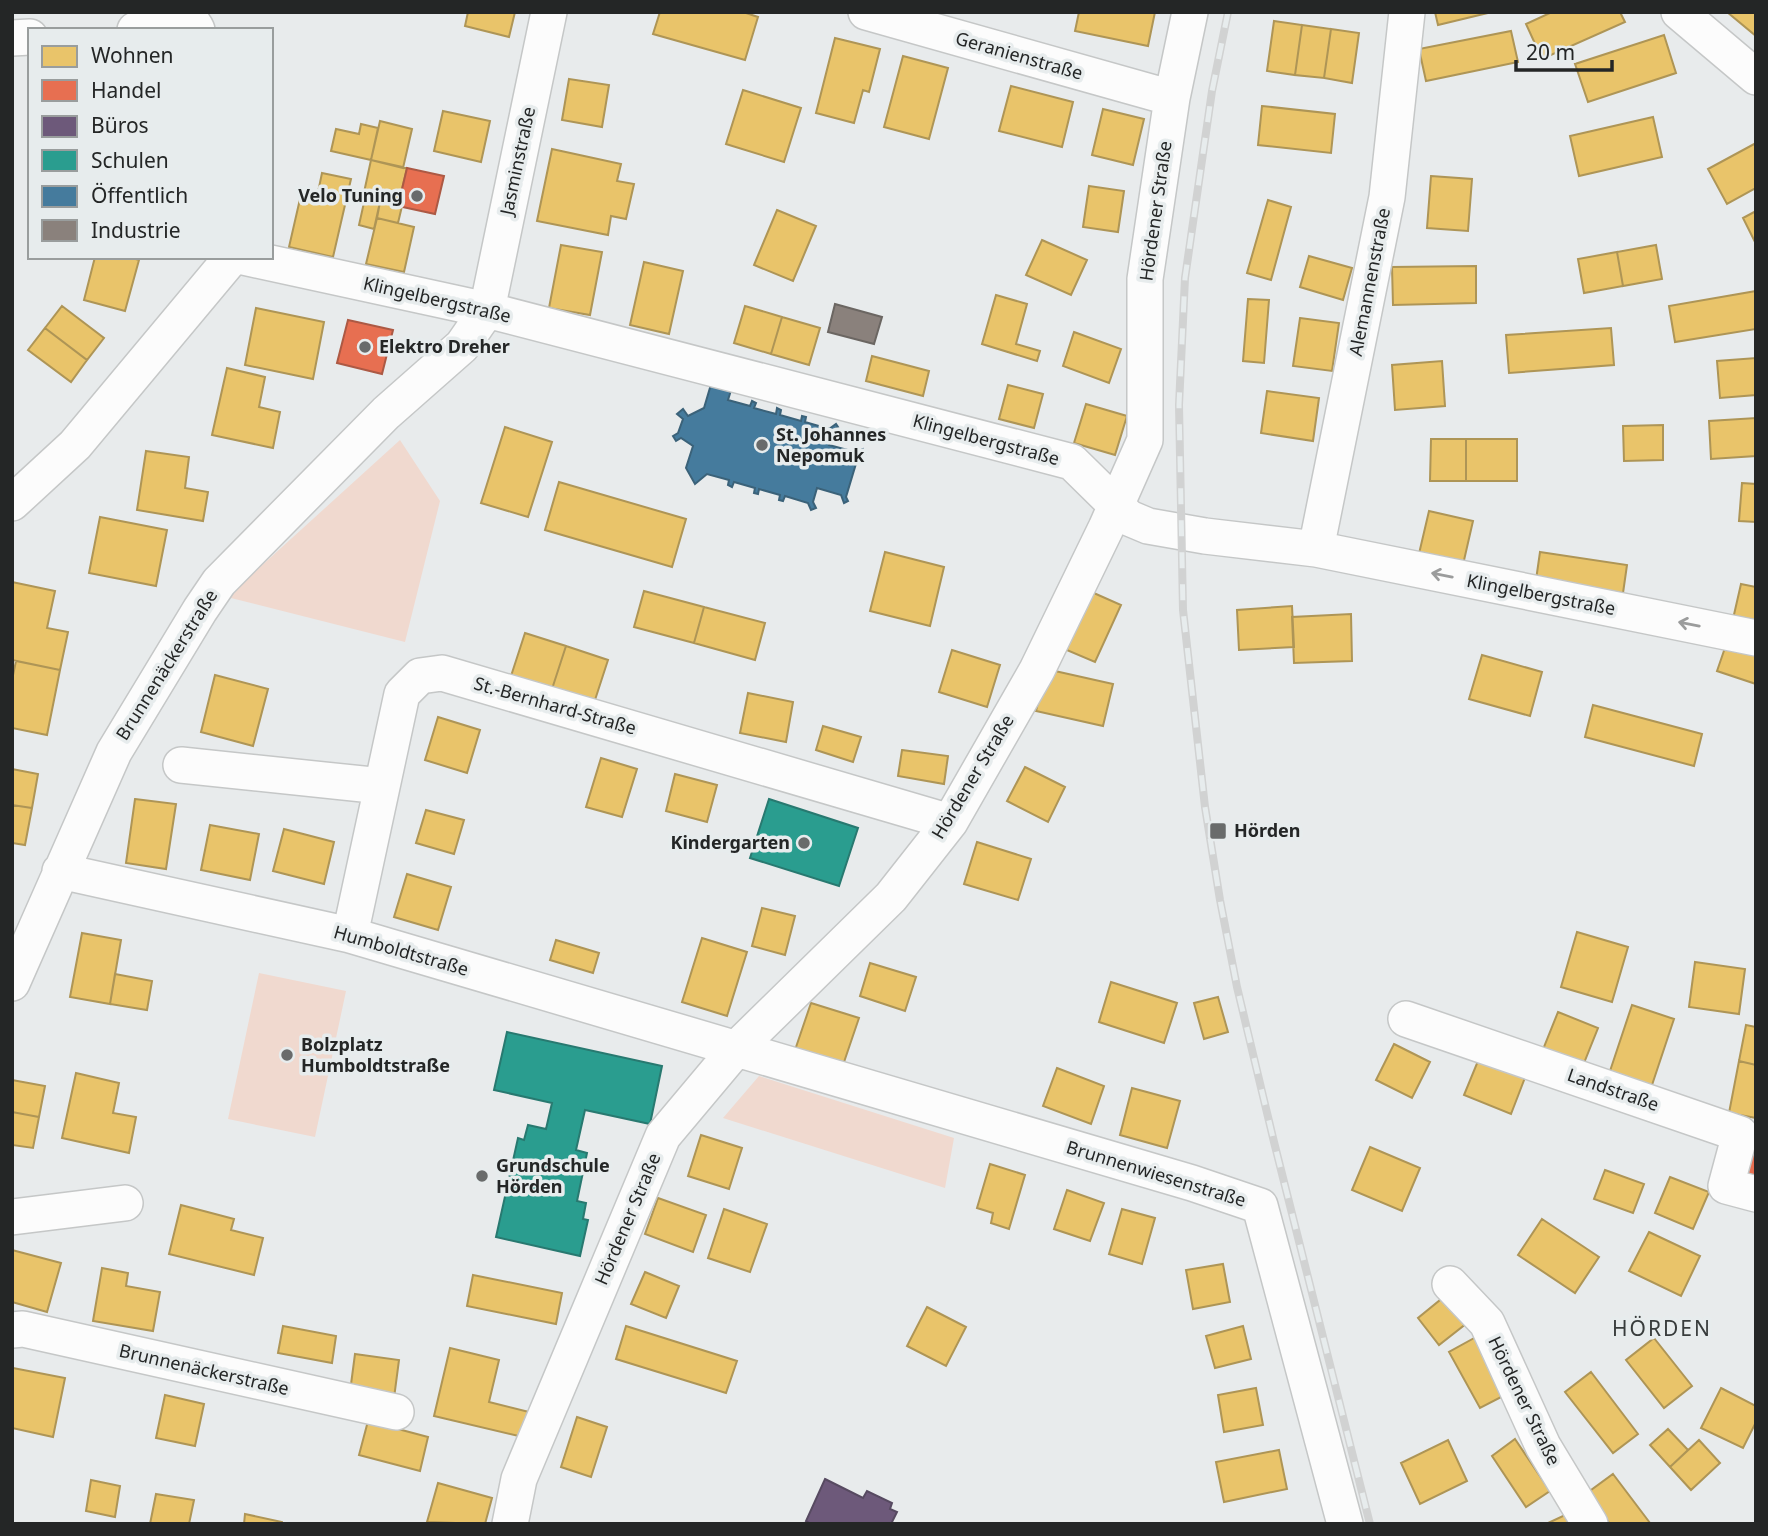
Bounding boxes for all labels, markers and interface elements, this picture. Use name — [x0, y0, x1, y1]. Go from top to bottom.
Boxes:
street label: Geranienstraße — [953, 25, 1086, 85]
legend — [28, 28, 273, 259]
scale bar — [1516, 28, 1612, 72]
text: 20 m — [1526, 38, 1575, 66]
text: Wohnen — [91, 41, 174, 69]
text: Handel — [91, 76, 162, 104]
street label: Jasminstraße — [493, 104, 540, 219]
text: Büros — [91, 111, 149, 139]
street label: Hördener Straße — [1133, 139, 1177, 282]
text: Schulen — [91, 146, 169, 174]
text: Öffentlich — [91, 181, 188, 209]
place label: Velo Tuning — [298, 183, 403, 207]
marker: Velo Tuning — [409, 188, 425, 204]
street label: Alemannenstraße — [1343, 206, 1395, 358]
text: Industrie — [91, 216, 181, 244]
street label: Klingelbergstraße — [361, 270, 513, 328]
place label: Elektro Dreher — [379, 334, 510, 358]
marker: Elektro Dreher — [357, 339, 373, 355]
street label: Klingelbergstraße — [910, 408, 1062, 470]
place label: St. Johannes Nepomuk — [776, 422, 886, 467]
marker: St. Johannes Nepomuk — [754, 437, 770, 453]
one-way arrow — [1431, 568, 1454, 581]
street label: Klingelbergstraße — [1465, 568, 1617, 620]
street label: Brunnenäckerstraße — [110, 585, 222, 744]
one-way arrow — [1678, 617, 1701, 631]
street label: St.-Bernhard-Straße — [471, 670, 639, 740]
street label: Hördener Straße — [926, 710, 1019, 843]
place label: Hörden — [1234, 818, 1301, 842]
marker: Hörden — [1208, 821, 1228, 841]
place label: Kindergarten — [671, 830, 790, 854]
marker: Kindergarten — [796, 835, 812, 851]
street label: Humboldtstraße — [331, 919, 472, 981]
place label: Bolzplatz Humboldtstraße — [301, 1032, 450, 1077]
marker: Bolzplatz Humboldtstraße — [279, 1047, 295, 1063]
street label: Landstraße — [1564, 1062, 1662, 1116]
street label: Brunnenwiesenstraße — [1064, 1134, 1249, 1212]
street label: Hördener Straße — [588, 1149, 666, 1288]
place label: Grundschule Hörden — [496, 1153, 610, 1198]
marker: Grundschule Hörden — [474, 1168, 490, 1184]
district label: HÖRDEN — [1612, 1314, 1712, 1342]
street label: Hördener Straße — [1483, 1332, 1567, 1469]
street label: Brunnenäckerstraße — [117, 1338, 291, 1400]

